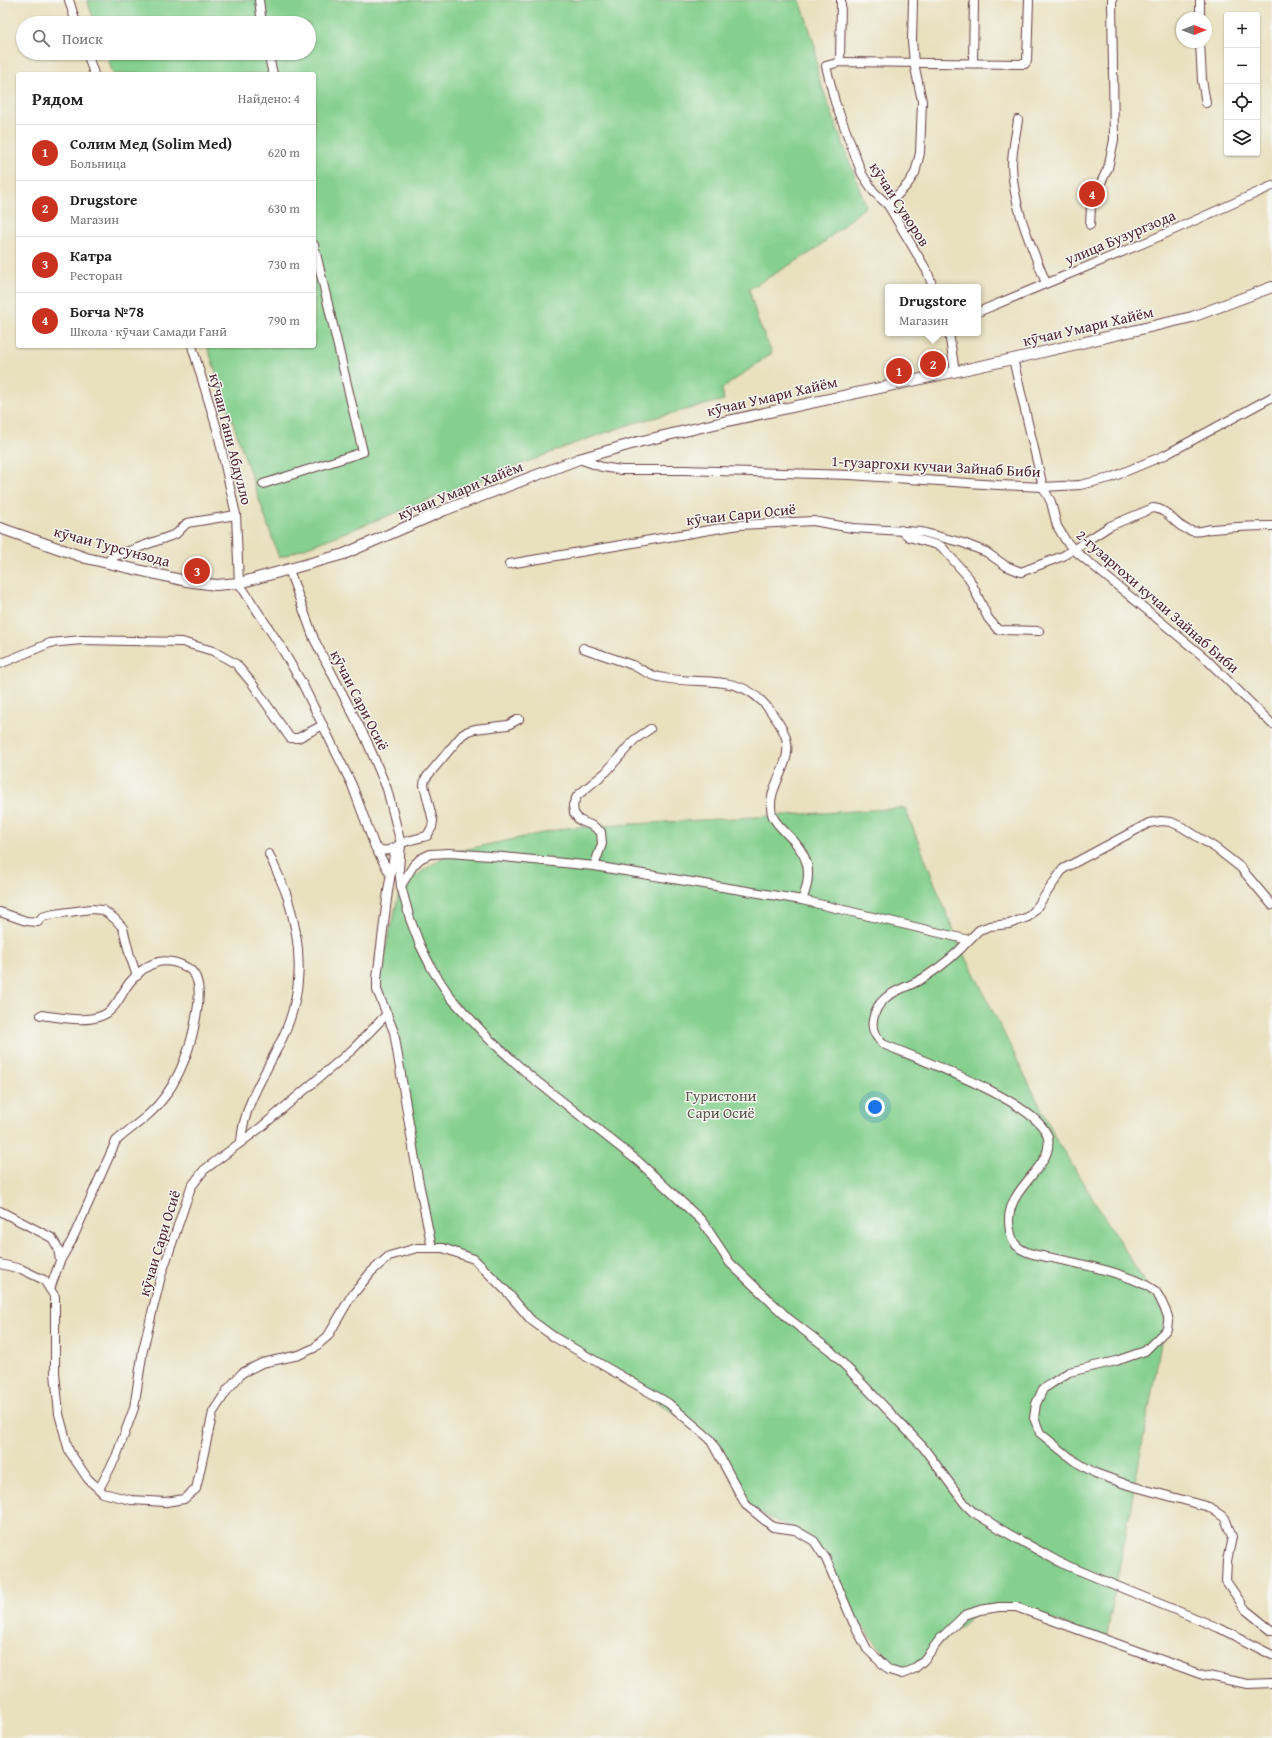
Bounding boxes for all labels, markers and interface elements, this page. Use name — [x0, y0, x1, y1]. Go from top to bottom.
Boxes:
north arrow — [1176, 12, 1212, 48]
map controls — [1224, 12, 1260, 156]
button: + — [1224, 12, 1260, 48]
search box — [16, 16, 316, 60]
icon: search — [30, 27, 52, 49]
text: Поиск — [62, 28, 103, 49]
button: − — [1224, 48, 1260, 84]
button: locate — [1224, 84, 1260, 120]
text: Рядом — [32, 86, 83, 111]
text: Найдено: 4 — [238, 89, 300, 108]
button: layers — [1224, 120, 1260, 156]
text: Солим Мед (Solim Med) — [70, 133, 232, 154]
text: 1 — [42, 143, 48, 162]
text: 620 m — [268, 143, 300, 162]
text: Больница — [70, 154, 126, 173]
street label: кӯчаи Суворов — [865, 158, 935, 250]
pin: 4 — [1079, 179, 1105, 209]
text: Drugstore — [70, 189, 137, 210]
text: 2 — [42, 199, 48, 218]
text: 630 m — [268, 199, 300, 218]
street label: улица Бузургзода — [1061, 204, 1179, 270]
text: Магазин — [70, 210, 119, 229]
text: Катра — [70, 245, 112, 266]
text: 3 — [42, 255, 48, 274]
text: 730 m — [268, 255, 300, 274]
text: Ресторан — [70, 266, 123, 285]
popup — [885, 284, 981, 336]
text: Drugstore — [899, 290, 967, 311]
text: Боғча №78 — [70, 301, 144, 322]
street label: кӯчаи Умари Хайём — [1021, 301, 1156, 351]
text: 4 — [42, 311, 48, 330]
text: 790 m — [268, 311, 300, 330]
text: Магазин — [899, 311, 948, 330]
text: Школа · кӯчаи Самади Ғанӣ — [70, 322, 227, 341]
pin: 2 — [920, 349, 946, 379]
pin: 1 — [886, 356, 912, 386]
street label: кӯчаи Гани Абдулло — [204, 371, 258, 507]
street label: кӯчаи Умари Хайём — [705, 371, 840, 421]
street label: 1-гузаргохи кучаи Зайнаб Биби — [831, 450, 1041, 482]
street label: кӯчаи Умари Хайём — [394, 455, 526, 525]
street label: кӯчаи Сари Осиё — [685, 498, 797, 530]
street label: кӯчаи Турсунзода — [52, 520, 173, 572]
street label: 2-гузаргохи кучаи Зайнаб Биби — [1072, 524, 1244, 678]
pin: 3 — [184, 556, 210, 586]
street label: кӯчаи Сари Осиё — [326, 646, 394, 754]
park label: Гуристони Сари Осиё — [685, 1085, 757, 1123]
your location — [865, 1097, 885, 1117]
street label: кӯчаи Сари Осиё — [133, 1187, 185, 1299]

